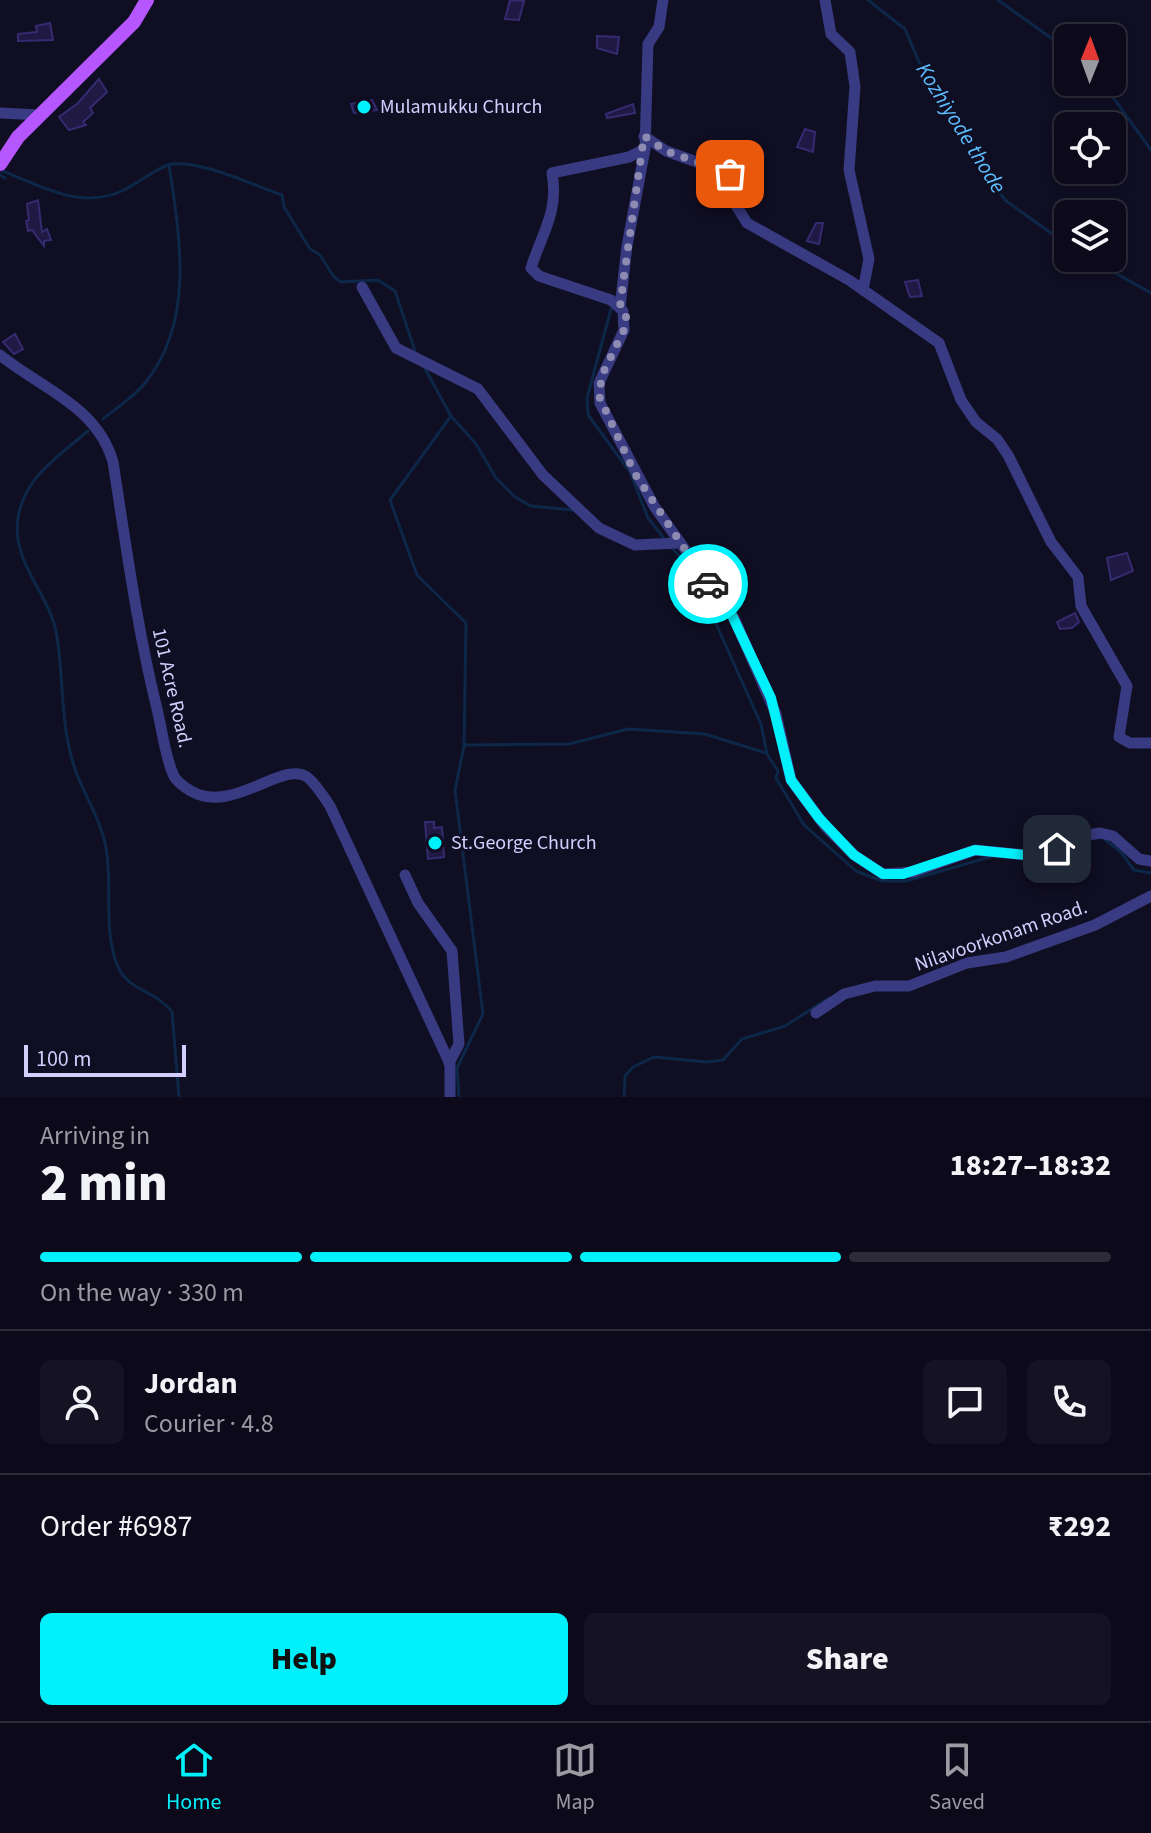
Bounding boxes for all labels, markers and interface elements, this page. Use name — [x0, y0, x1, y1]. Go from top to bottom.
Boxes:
north arrow — [1054, 24, 1126, 96]
map controls — [1054, 24, 1126, 272]
water label: Kozhiyode thode — [908, 56, 1014, 200]
place label: Mulamukku Church — [380, 93, 542, 121]
marker: Mulamukku Church — [355, 98, 373, 116]
button: locate — [1054, 112, 1126, 184]
pin — [696, 140, 764, 208]
icon: bag — [708, 152, 752, 196]
button: layers — [1054, 200, 1126, 272]
courier — [668, 544, 748, 624]
icon: car — [686, 562, 730, 606]
street label: 101 Acre Road. — [145, 625, 199, 751]
pin — [1023, 815, 1091, 883]
icon: home — [1035, 827, 1079, 871]
place label: St.George Church — [451, 829, 597, 857]
marker: St.George Church — [426, 834, 444, 852]
street label: Nilavoorkonam Road. — [911, 893, 1091, 979]
scale bar — [24, 1041, 186, 1077]
text: 100 m — [36, 1043, 91, 1075]
text: Arriving in — [40, 1117, 150, 1154]
text: 18:27–18:32 — [950, 1144, 1111, 1187]
text: 2 min — [40, 1147, 168, 1221]
text: On the way · 330 m — [40, 1274, 244, 1311]
button: person — [40, 1360, 124, 1444]
button: chat — [923, 1360, 1007, 1444]
button: phone — [1027, 1360, 1111, 1444]
text: Jordan — [144, 1362, 238, 1405]
text: Courier · 4.8 — [144, 1405, 274, 1442]
text: Order #6987 — [40, 1505, 193, 1548]
text: ₹292 — [1048, 1505, 1111, 1548]
button: Help — [40, 1613, 568, 1705]
button: Share — [584, 1613, 1111, 1705]
tab: Home — [166, 1738, 221, 1818]
tab: Map — [553, 1738, 597, 1818]
tab: Saved — [929, 1738, 985, 1818]

